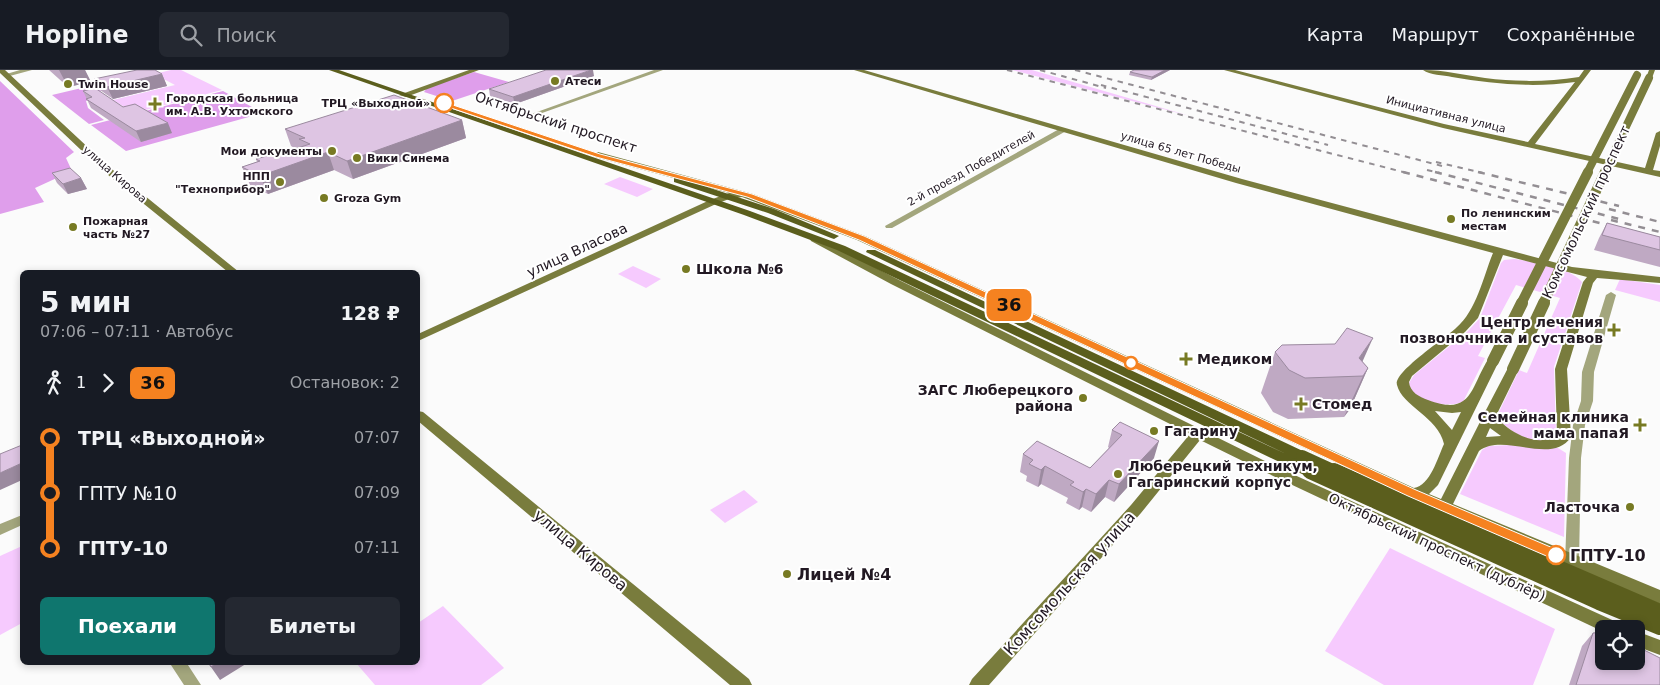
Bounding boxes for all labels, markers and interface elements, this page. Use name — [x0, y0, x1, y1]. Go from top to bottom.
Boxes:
search box — [159, 12, 509, 57]
text: Hopline — [25, 21, 129, 49]
icon: search — [177, 21, 205, 49]
text: Поиск — [217, 24, 277, 46]
text: Карта — [1307, 24, 1364, 45]
text: Маршрут — [1392, 24, 1479, 45]
text: Сохранённые — [1507, 24, 1635, 45]
marker: Атеси — [549, 75, 561, 87]
place label: Атеси — [565, 75, 602, 88]
marker: Twin House — [62, 78, 74, 90]
place label: Twin House — [78, 78, 149, 91]
street label: Октябрьский проспект — [473, 88, 639, 156]
place label: Городская больница им. А.В. Ухтомского — [166, 92, 298, 118]
marker: ТРЦ «Выходной» — [434, 93, 454, 113]
street label: Инициативная улица — [1385, 93, 1507, 136]
marker: Городская больница им. А.В. Ухтомского — [148, 97, 162, 111]
place label: ТРЦ «Выходной» — [321, 97, 430, 110]
street label: Комсомольский проспект — [1539, 123, 1633, 301]
street label: 2-й проезд Победителей — [905, 128, 1037, 209]
street label: улица 65 лет Победы — [1119, 129, 1242, 176]
street label: улица Кирова — [80, 143, 149, 206]
place label: Мои документы — [221, 145, 322, 158]
marker: Мои документы — [326, 145, 338, 157]
marker: Вики Синема — [351, 152, 363, 164]
place label: Вики Синема — [367, 152, 449, 165]
place label: НПП "Техноприбор" — [175, 170, 270, 196]
marker: НПП "Техноприбор" — [274, 176, 286, 188]
marker: Groza Gym — [318, 192, 330, 204]
place label: Groza Gym — [334, 192, 401, 205]
place label: По ленинским местам — [1461, 207, 1551, 233]
marker: По ленинским местам — [1445, 213, 1457, 225]
place label: Пожарная часть №27 — [83, 215, 150, 241]
street label: улица Власова — [524, 220, 630, 280]
marker: Пожарная часть №27 — [67, 221, 79, 233]
place label: Школа №6 — [696, 261, 784, 277]
marker: Школа №6 — [680, 263, 692, 275]
text: 5 мин — [40, 286, 131, 319]
line badge: 36 — [986, 289, 1032, 321]
text: 36 — [996, 294, 1022, 315]
text: 128 ₽ — [341, 302, 400, 324]
place label: Центр лечения позвоночника и суставов — [1400, 314, 1603, 346]
text: 07:06 – 07:11 · Автобус — [40, 322, 233, 341]
marker: Центр лечения позвоночника и суставов — [1607, 323, 1621, 337]
place label: Медиком — [1197, 351, 1272, 367]
marker: Медиком — [1179, 352, 1193, 366]
unlabelled marker — [1124, 356, 1138, 370]
icon: walk — [40, 369, 68, 397]
icon: forward — [94, 369, 122, 397]
text: 36 — [140, 372, 165, 393]
text: 1 — [76, 373, 86, 392]
text: Остановок: 2 — [290, 373, 400, 392]
place label: ЗАГС Люберецкого района — [918, 382, 1073, 414]
marker: ЗАГС Люберецкого района — [1077, 392, 1089, 404]
place label: Стомед — [1312, 396, 1372, 412]
marker: Стомед — [1294, 397, 1308, 411]
place label: Семейная клиника мама папаЯ — [1478, 409, 1629, 441]
marker: Семейная клиника мама папаЯ — [1633, 418, 1647, 432]
place label: Гагарину — [1164, 423, 1238, 439]
marker: Гагарину — [1148, 425, 1160, 437]
text: ТРЦ «Выходной» — [78, 427, 266, 449]
text: 07:07 — [354, 428, 400, 447]
place label: Люберецкий техникум, Гагаринский корпус — [1128, 458, 1318, 490]
marker: Люберецкий техникум, Гагаринский корпус — [1112, 468, 1124, 480]
text: ГПТУ №10 — [78, 482, 177, 504]
text: 07:09 — [354, 483, 400, 502]
street label: Октябрьский проспект (дублёр) — [1326, 490, 1548, 604]
place label: Ласточка — [1544, 499, 1620, 515]
marker: Ласточка — [1624, 501, 1636, 513]
street label: улица Кирова — [530, 506, 632, 595]
street label: Комсомольская улица — [1000, 507, 1139, 659]
text: ГПТУ-10 — [78, 537, 168, 559]
text: 07:11 — [354, 538, 400, 557]
marker: ГПТУ-10 — [1546, 545, 1566, 565]
place label: ГПТУ-10 — [1570, 546, 1646, 565]
place label: Лицей №4 — [797, 565, 891, 584]
marker: Лицей №4 — [781, 568, 793, 580]
button: Поехали — [40, 597, 215, 655]
button: Билеты — [225, 597, 400, 655]
map controls — [1595, 620, 1645, 670]
button: locate — [1595, 620, 1645, 670]

